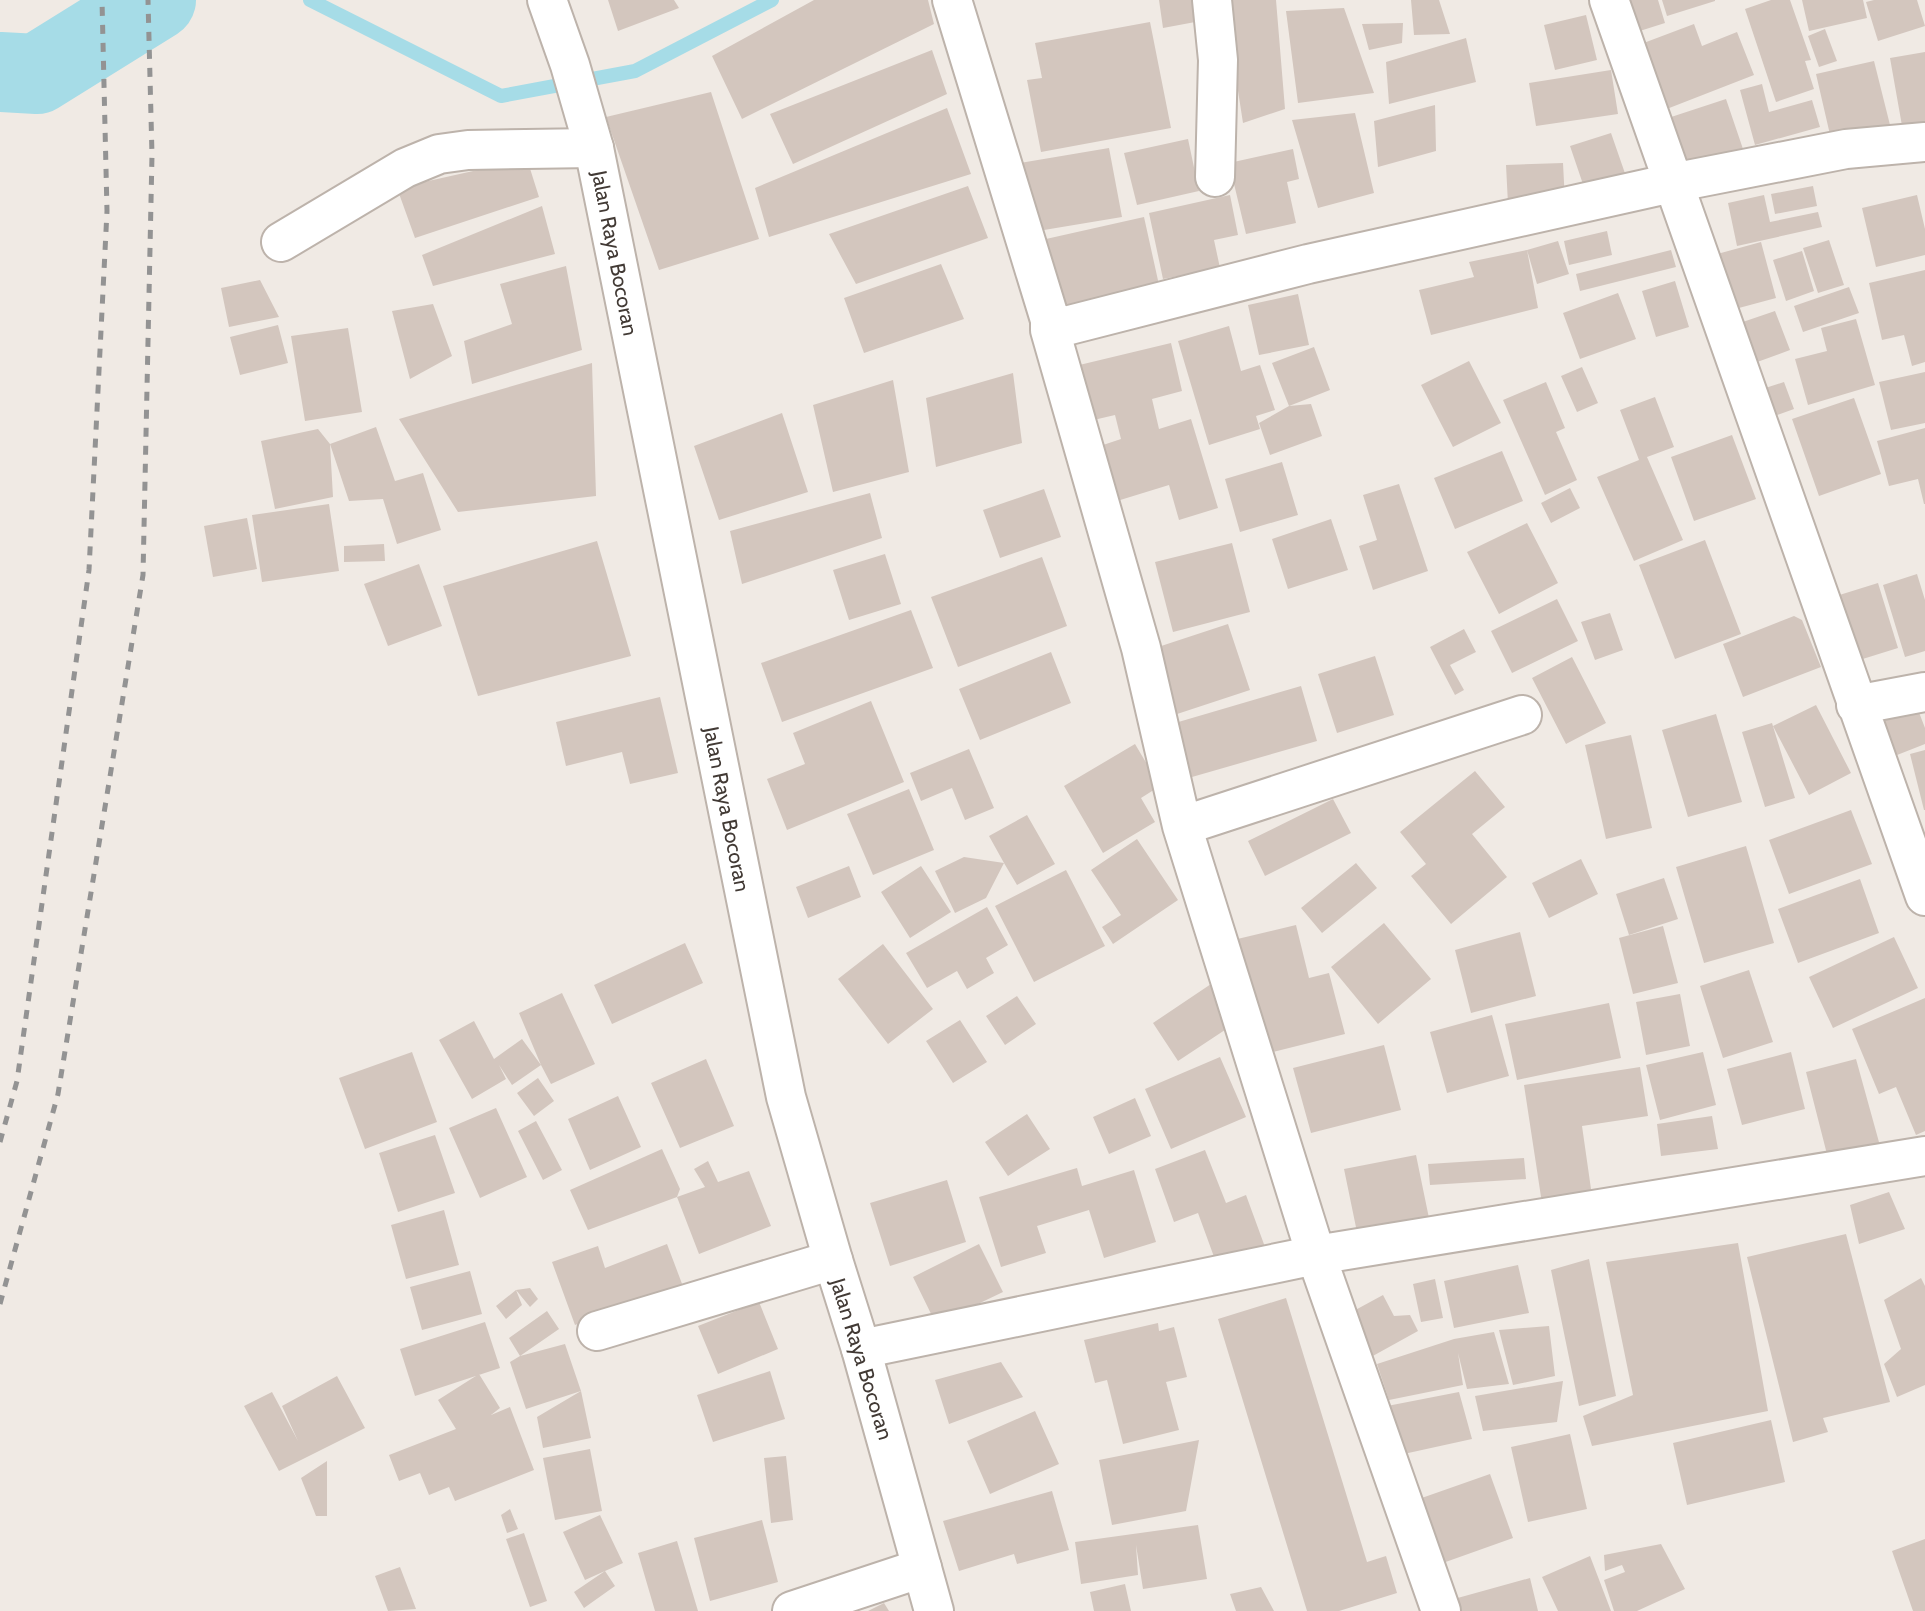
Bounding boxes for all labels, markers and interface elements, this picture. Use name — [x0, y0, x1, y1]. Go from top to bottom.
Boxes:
street label: Jalan Raya Bocoran — [587, 167, 643, 338]
street label: Jalan Raya Bocoran — [699, 723, 755, 894]
street label: Jalan Raya Bocoran — [825, 1274, 898, 1443]

